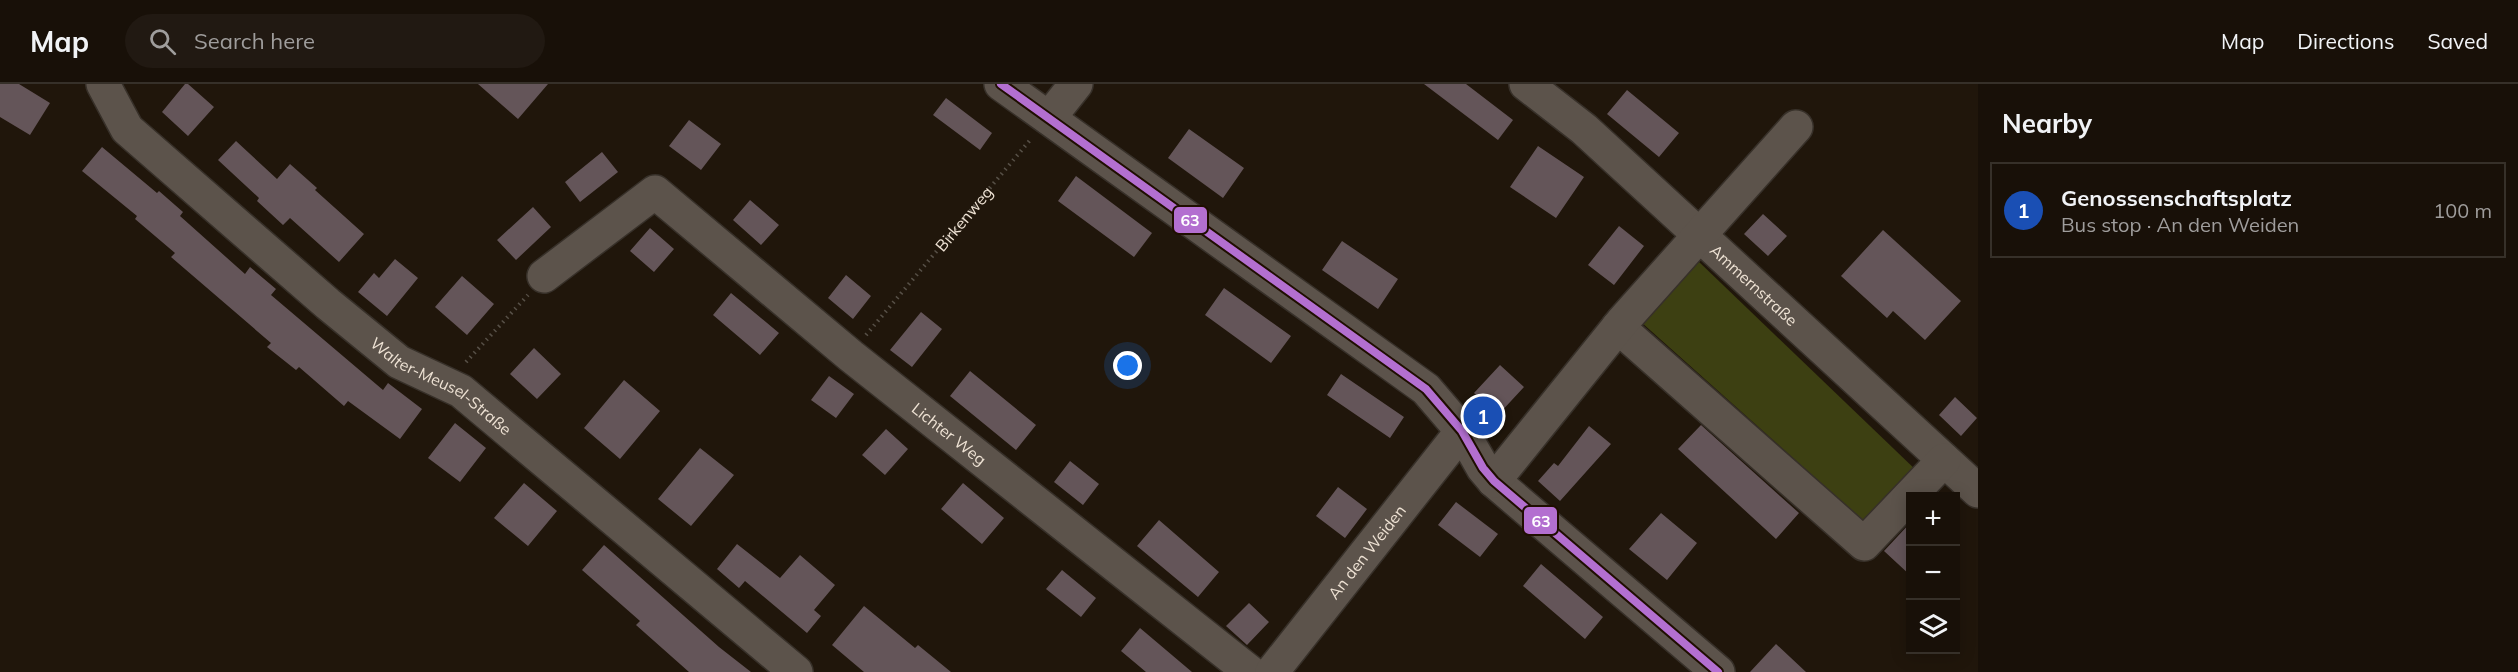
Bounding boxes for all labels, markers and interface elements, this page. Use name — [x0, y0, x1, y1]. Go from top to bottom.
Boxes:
search box — [125, 14, 545, 68]
text: Map — [30, 24, 89, 59]
icon: search — [146, 25, 179, 58]
text: Search here — [194, 27, 315, 55]
text: Map — [2221, 28, 2264, 54]
text: Directions — [2297, 28, 2394, 54]
text: Saved — [2427, 28, 2488, 54]
text: Nearby — [2002, 107, 2092, 140]
street label: Birkenweg — [931, 182, 997, 255]
text: Genossenschaftsplatz — [2061, 184, 2292, 212]
text: 1 — [2018, 198, 2030, 223]
text: 100 m — [2433, 198, 2492, 223]
line badge: 63 — [1173, 206, 1208, 234]
text: 63 — [1180, 210, 1200, 230]
text: Bus stop · An den Weiden — [2061, 212, 2299, 237]
street label: Ammernstraße — [1706, 240, 1802, 330]
street label: Walter-Meusel-Straße — [366, 333, 516, 439]
your location — [1113, 351, 1142, 380]
pin: 1 — [1464, 394, 1502, 438]
street label: Lichter Weg — [908, 398, 990, 469]
map controls — [1906, 492, 1960, 654]
button: + — [1906, 492, 1960, 546]
street label: An den Weiden — [1323, 501, 1410, 603]
line badge: 63 — [1523, 506, 1558, 535]
text: 63 — [1531, 511, 1551, 531]
button: − — [1906, 546, 1960, 600]
button: layers — [1906, 600, 1960, 654]

